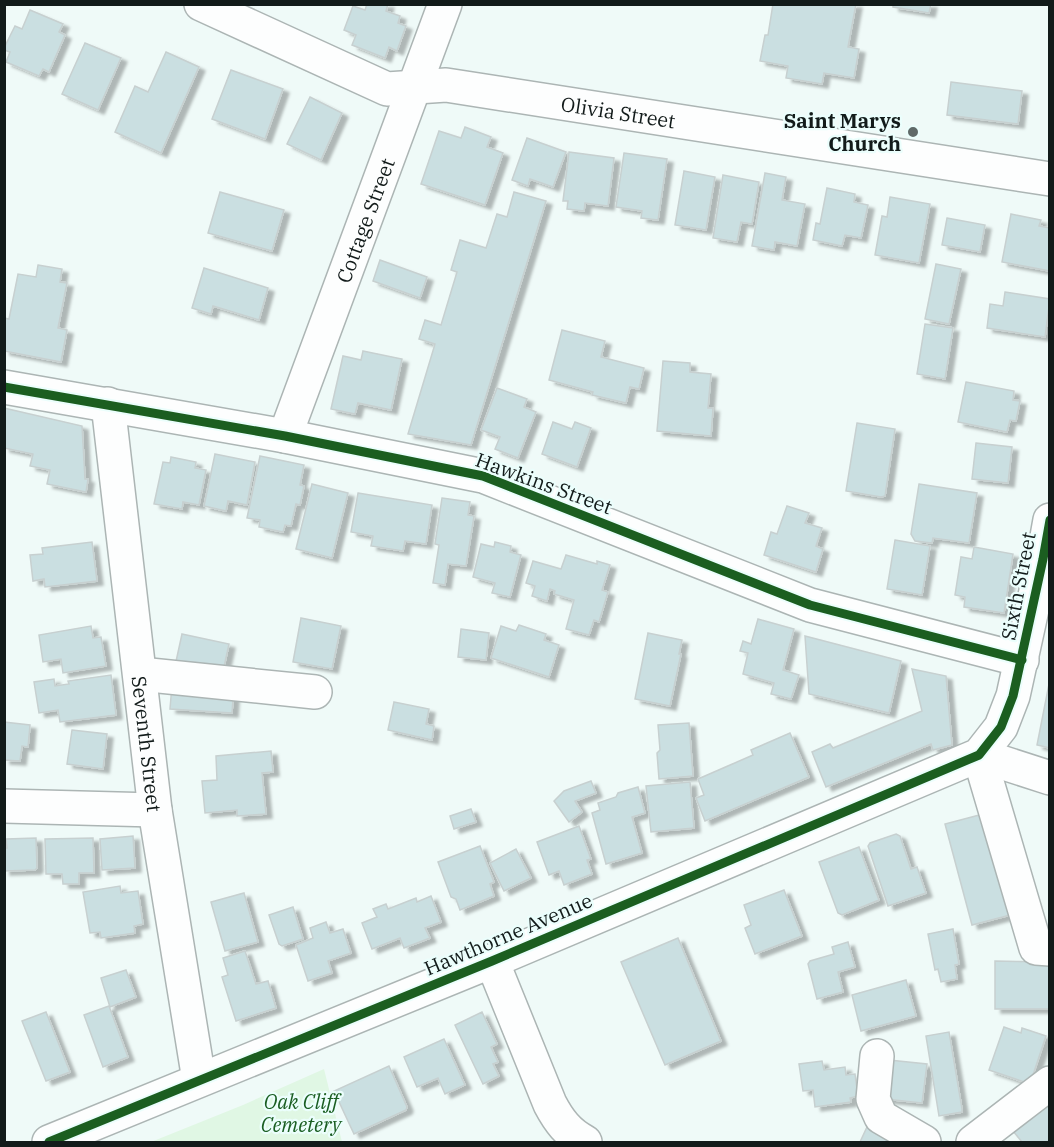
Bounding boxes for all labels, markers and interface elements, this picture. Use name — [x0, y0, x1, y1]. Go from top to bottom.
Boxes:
street label: Olivia Street — [559, 90, 677, 134]
place label: Saint Marys Church — [784, 107, 901, 157]
marker: Saint Marys Church — [906, 125, 920, 139]
street label: Cottage Street — [329, 154, 400, 287]
street label: Hawkins Street — [472, 446, 616, 520]
street label: Sixth Street — [994, 530, 1042, 642]
street label: Seventh Street — [126, 674, 169, 813]
street label: Hawthorne Avenue — [420, 886, 596, 982]
park label: Oak Cliff Cemetery — [261, 1088, 343, 1138]

